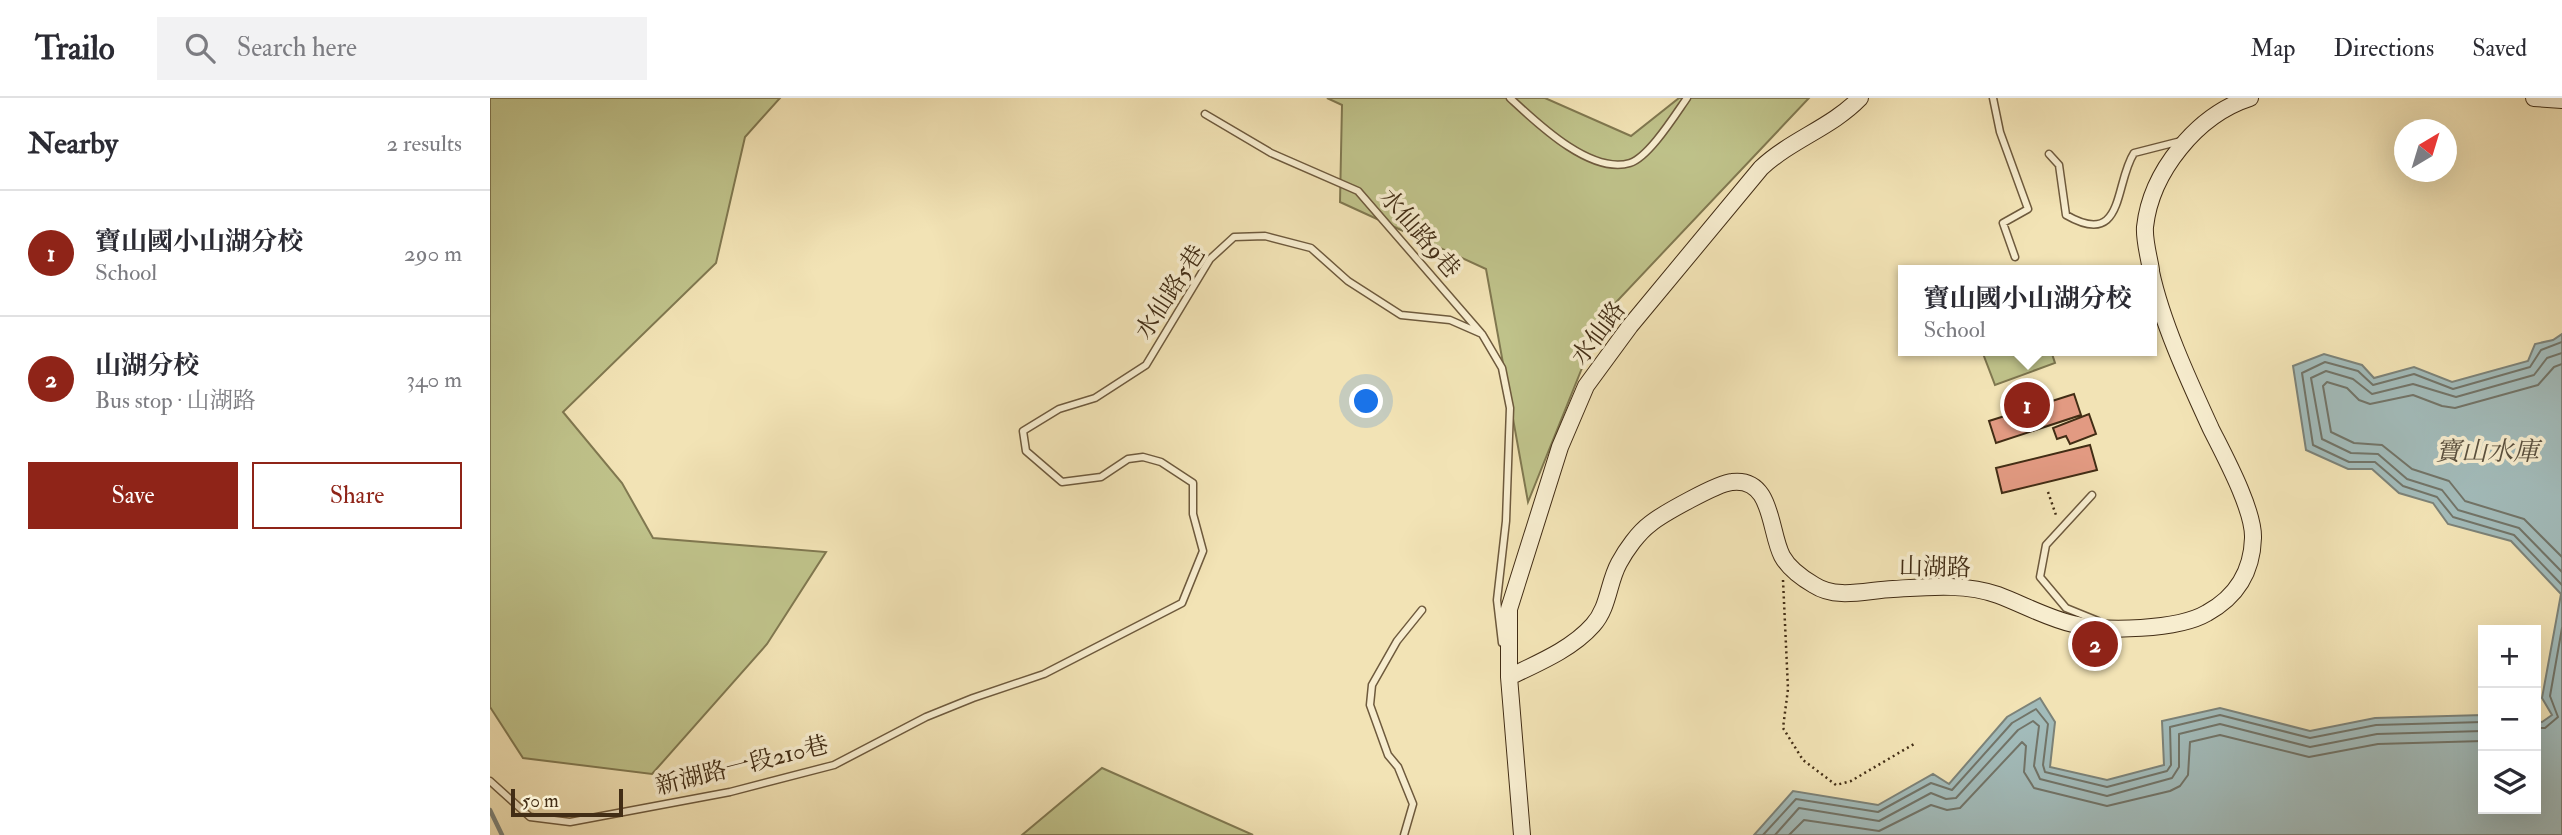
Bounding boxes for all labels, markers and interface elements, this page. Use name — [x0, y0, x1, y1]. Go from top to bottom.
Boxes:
search box — [157, 17, 647, 80]
text: Trailo — [35, 28, 115, 69]
icon: search — [181, 29, 219, 67]
text: Search here — [237, 32, 357, 64]
text: Map — [2250, 33, 2295, 64]
text: Directions — [2333, 33, 2434, 64]
text: Saved — [2472, 33, 2527, 64]
north arrow — [2394, 119, 2457, 182]
text: Nearby — [28, 125, 118, 162]
text: 2 results — [387, 129, 462, 158]
street label: 水仙路9巷 — [1372, 182, 1467, 284]
text: 寶山國小山湖分校 — [95, 226, 303, 258]
text: 1 — [47, 239, 55, 268]
text: 290 m — [404, 239, 462, 268]
street label: 水仙路5巷 — [1128, 239, 1212, 345]
text: School — [95, 258, 157, 287]
popup — [1898, 265, 2157, 356]
text: 寶山國小山湖分校 — [1923, 283, 2132, 315]
street label: 水仙路 — [1564, 295, 1632, 371]
text: School — [1923, 315, 1986, 344]
text: 山湖分校 — [95, 350, 199, 382]
text: 2 — [45, 365, 57, 394]
text: 340 m — [406, 365, 462, 394]
pin: 1 — [2004, 379, 2050, 431]
your location — [1349, 384, 1383, 418]
text: Bus stop · 山湖路 — [95, 386, 256, 415]
water label: 寶山水庫 — [2435, 436, 2543, 468]
button: Save — [28, 462, 238, 529]
button: Share — [252, 462, 462, 529]
street label: 山湖路 — [1899, 551, 1971, 584]
pin: 2 — [2072, 618, 2118, 670]
map controls — [2478, 625, 2541, 814]
button: + — [2478, 625, 2541, 688]
button: − — [2478, 688, 2541, 751]
street label: 新湖路一段210巷 — [653, 729, 832, 802]
button: layers — [2478, 751, 2541, 814]
scale bar — [511, 786, 623, 818]
text: 50 m — [522, 789, 559, 813]

